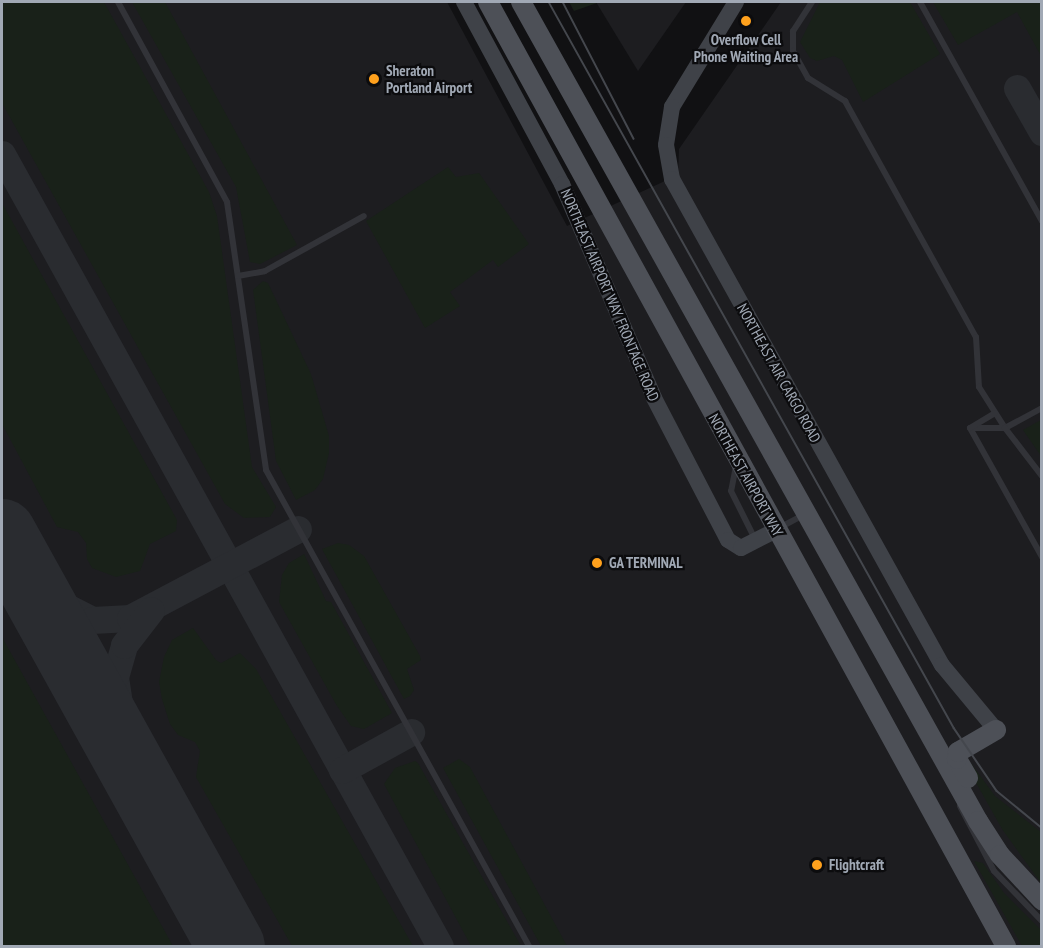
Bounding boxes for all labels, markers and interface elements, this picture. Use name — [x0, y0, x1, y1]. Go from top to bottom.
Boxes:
marker: Overflow Cell Phone Waiting Area — [739, 14, 753, 28]
place label: Overflow Cell Phone Waiting Area — [693, 30, 799, 65]
place label: Sheraton Portland Airport — [386, 61, 473, 96]
marker: Sheraton Portland Airport — [367, 72, 381, 86]
street label: NORTHEAST AIRPORT WAY FRONTAGE ROAD — [557, 185, 663, 405]
street label: NORTHEAST AIR CARGO ROAD — [733, 300, 825, 446]
street label: NORTHEAST AIRPORT WAY — [704, 410, 788, 540]
place label: GA TERMINAL — [609, 554, 684, 572]
marker: GA TERMINAL — [590, 556, 604, 570]
place label: Flightcraft — [829, 856, 884, 874]
marker: Flightcraft — [810, 858, 824, 872]

